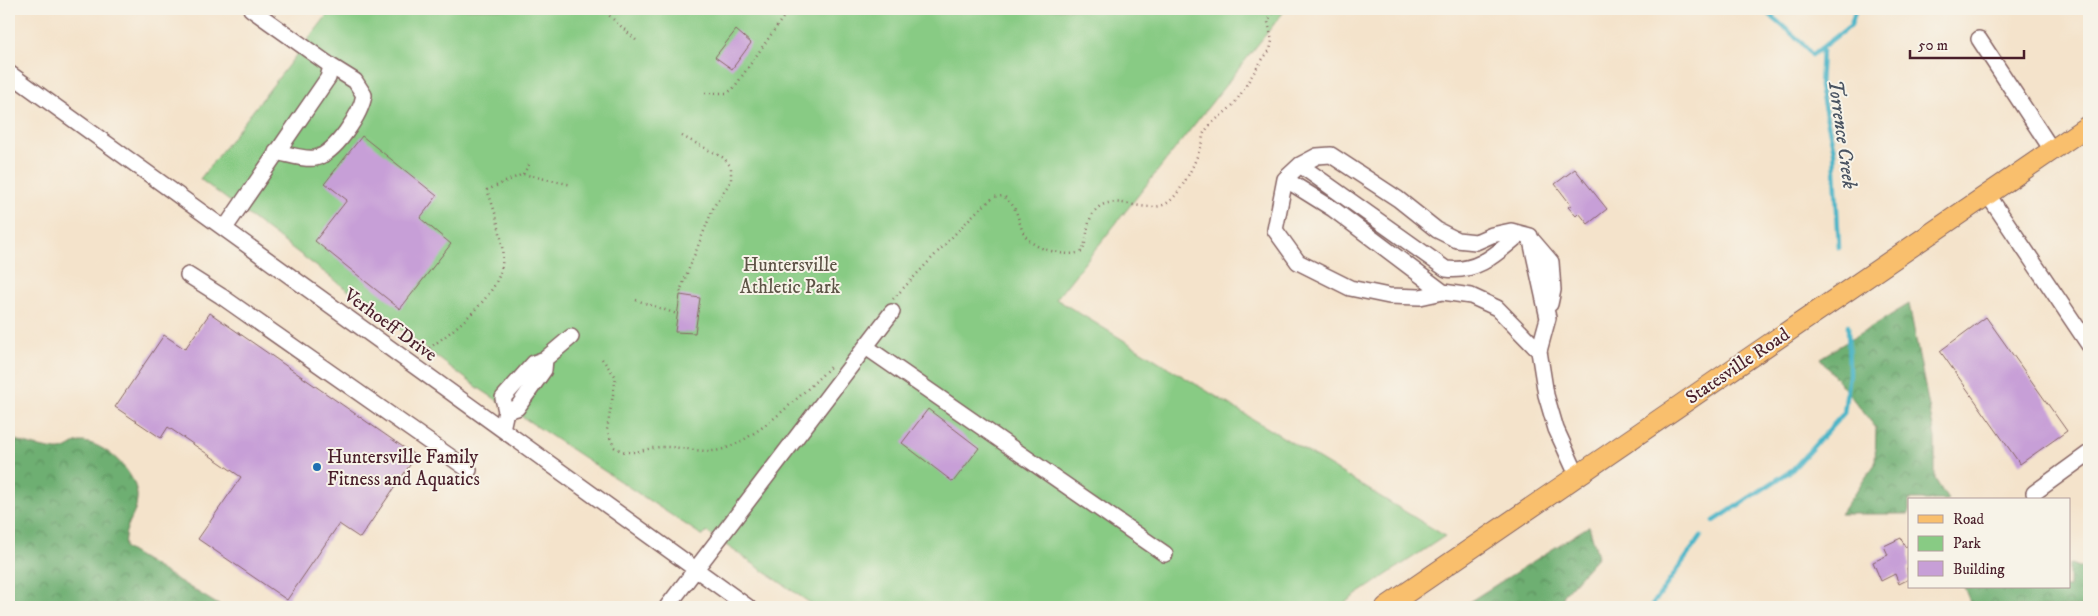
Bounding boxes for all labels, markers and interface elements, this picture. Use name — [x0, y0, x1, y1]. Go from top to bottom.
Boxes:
scale bar — [1910, 28, 2024, 60]
text: 50 m — [1918, 36, 1948, 55]
water label: Torrence Creek — [1821, 78, 1862, 191]
park label: Huntersville Athletic Park — [740, 254, 841, 299]
street label: Verhoeff Drive — [338, 283, 441, 367]
street label: Statesville Road — [1682, 323, 1795, 409]
place label: Huntersville Family Fitness and Aquatics — [327, 446, 480, 492]
marker: Huntersville Family Fitness and Aquatics — [311, 461, 323, 473]
legend — [1908, 498, 2070, 588]
text: Road — [1953, 510, 1985, 529]
text: Park — [1953, 534, 1982, 553]
text: Building — [1953, 560, 2005, 579]

